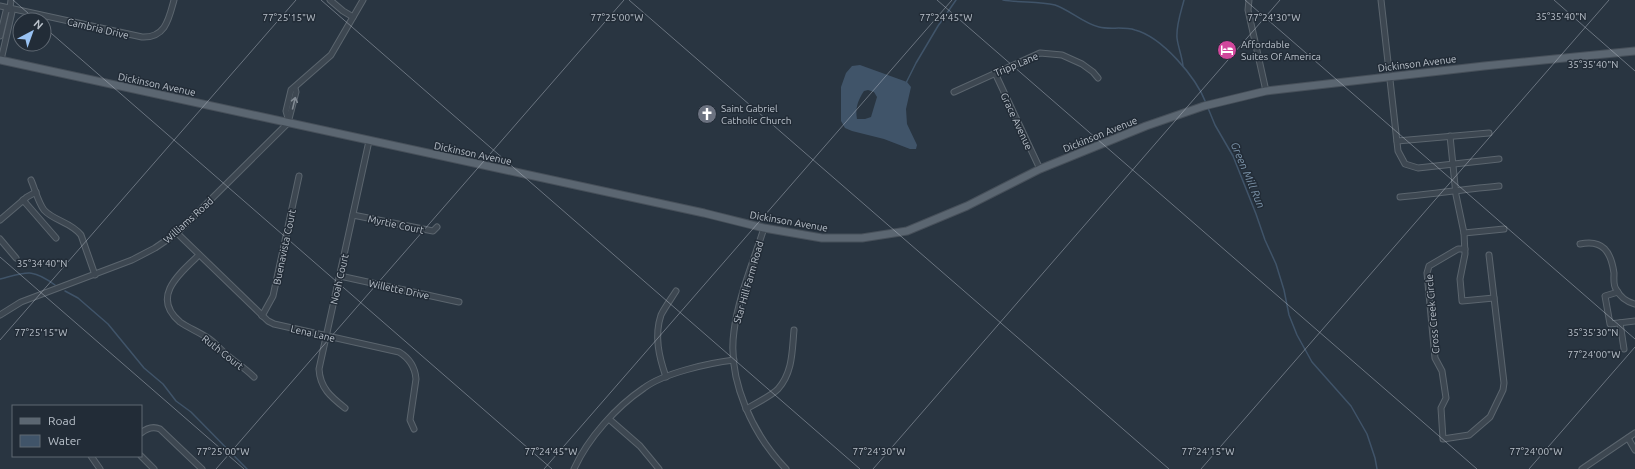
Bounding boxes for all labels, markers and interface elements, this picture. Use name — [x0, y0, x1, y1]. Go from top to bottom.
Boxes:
text: 35°35'40"N — [1536, 11, 1586, 22]
north arrow — [12, 12, 52, 52]
text: 77°25'15"W — [263, 12, 315, 23]
text: 77°25'00"W — [591, 12, 643, 23]
text: 77°24'45"W — [920, 12, 972, 23]
text: 77°24'30"W — [1248, 12, 1300, 23]
street label: Cambria Drive — [66, 16, 130, 41]
text: N — [32, 17, 46, 32]
hotel icon: Affordable Suites Of America — [1216, 39, 1238, 61]
place label: Affordable Suites Of America — [1241, 39, 1321, 62]
street label: Tripp Lane — [992, 50, 1040, 79]
street label: Dickinson Avenue — [1377, 53, 1457, 74]
text: 35°35'40"N — [1568, 59, 1618, 70]
street label: Dickinson Avenue — [117, 71, 197, 98]
street label: Grace Avenue — [999, 91, 1035, 151]
one-way arrow — [290, 97, 298, 110]
church icon: Saint Gabriel Catholic Church — [696, 103, 718, 125]
place label: Saint Gabriel Catholic Church — [721, 103, 791, 126]
street label: Dickinson Avenue — [1061, 115, 1139, 154]
street label: Dickinson Avenue — [433, 140, 513, 167]
water label: Green Mill Run — [1229, 140, 1267, 210]
street label: Williams Road — [161, 195, 216, 246]
street label: Buenavista Court — [271, 208, 298, 286]
street label: Dickinson Avenue — [749, 209, 829, 234]
street label: Myrtie Court — [367, 213, 425, 236]
street label: Star Hill Farm Road — [731, 240, 766, 325]
street label: Noah Court — [328, 253, 351, 305]
text: 35°34'40"N — [17, 258, 67, 269]
street label: Cross Creek Circle — [1424, 274, 1441, 354]
street label: Willette Drive — [367, 278, 430, 301]
street label: Lena Lane — [290, 323, 336, 344]
text: 77°25'15"W — [15, 327, 67, 338]
text: 35°35'30"N — [1568, 327, 1618, 338]
street label: Ruth Court — [200, 333, 246, 372]
text: 77°24'00"W — [1568, 349, 1620, 360]
legend — [12, 405, 142, 457]
text: Road — [48, 414, 76, 427]
text: Water — [48, 434, 81, 447]
text: 77°25'00"W — [197, 446, 249, 457]
text: 77°24'45"W — [525, 446, 577, 457]
text: 77°24'30"W — [853, 446, 905, 457]
text: 77°24'15"W — [1182, 446, 1234, 457]
text: 77°24'00"W — [1510, 446, 1562, 457]

